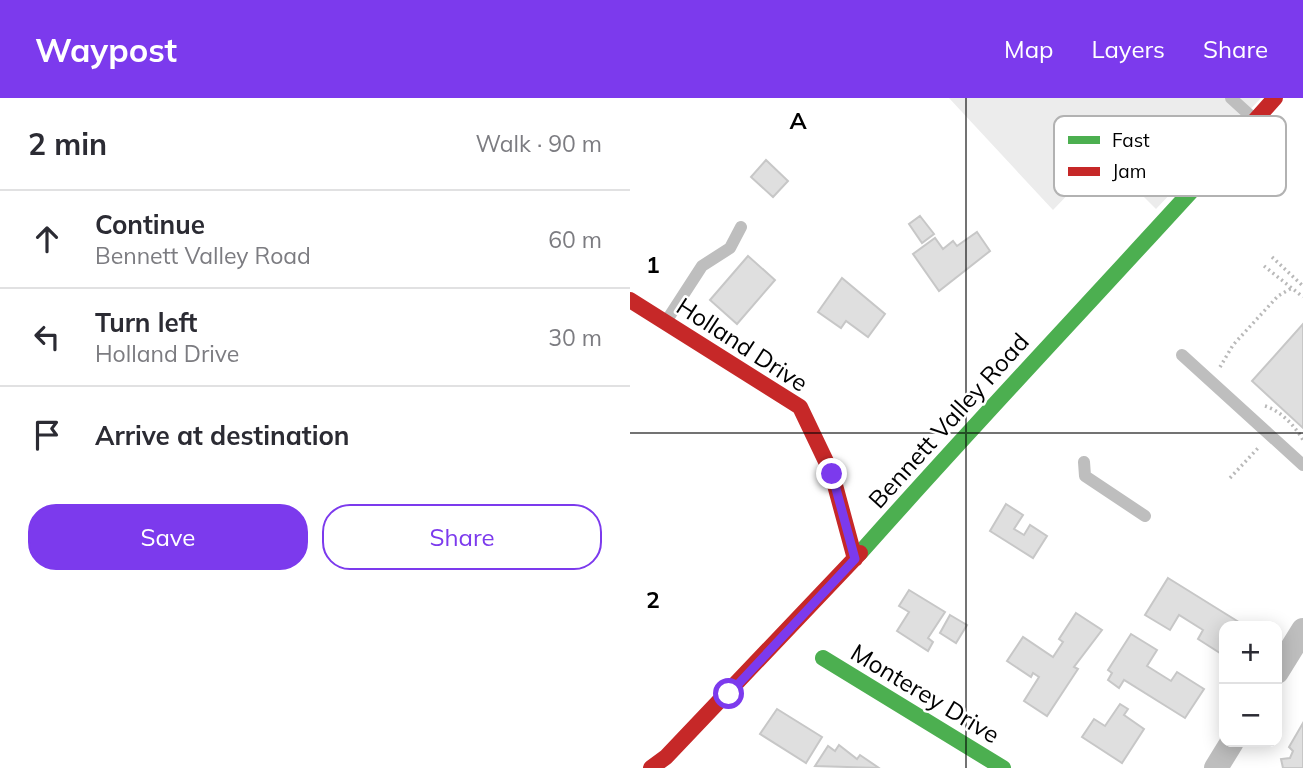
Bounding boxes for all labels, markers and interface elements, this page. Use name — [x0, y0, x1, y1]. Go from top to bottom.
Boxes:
text: Waypost — [35, 29, 177, 70]
text: Map — [1004, 34, 1053, 64]
text: Layers — [1091, 34, 1165, 64]
text: Share — [1203, 34, 1268, 64]
text: A — [789, 106, 807, 135]
legend — [1054, 116, 1286, 196]
text: 2 min — [28, 125, 107, 163]
text: Fast — [1112, 128, 1150, 152]
text: Walk · 90 m — [476, 129, 602, 158]
text: Jam — [1112, 159, 1146, 183]
text: Continue — [95, 208, 205, 241]
icon: ahead — [28, 220, 66, 258]
text: 60 m — [548, 225, 602, 254]
text: Bennett Valley Road — [95, 241, 311, 270]
text: 1 — [646, 250, 660, 279]
street label: Holland Drive — [671, 291, 814, 398]
text: Turn left — [95, 306, 197, 339]
icon: left — [28, 318, 66, 356]
text: 30 m — [548, 323, 602, 352]
street label: Bennett Valley Road — [862, 327, 1035, 514]
text: Holland Drive — [95, 339, 239, 368]
icon: arrive — [28, 416, 66, 454]
text: Arrive at destination — [95, 419, 350, 452]
route end — [816, 458, 847, 489]
button: Save — [28, 504, 308, 570]
button: Share — [322, 504, 602, 570]
text: 2 — [646, 585, 660, 614]
map controls — [1219, 621, 1282, 747]
button: + — [1219, 621, 1282, 684]
street label: Monterey Drive — [846, 637, 1005, 749]
route start — [713, 678, 744, 709]
button: − — [1219, 684, 1282, 747]

